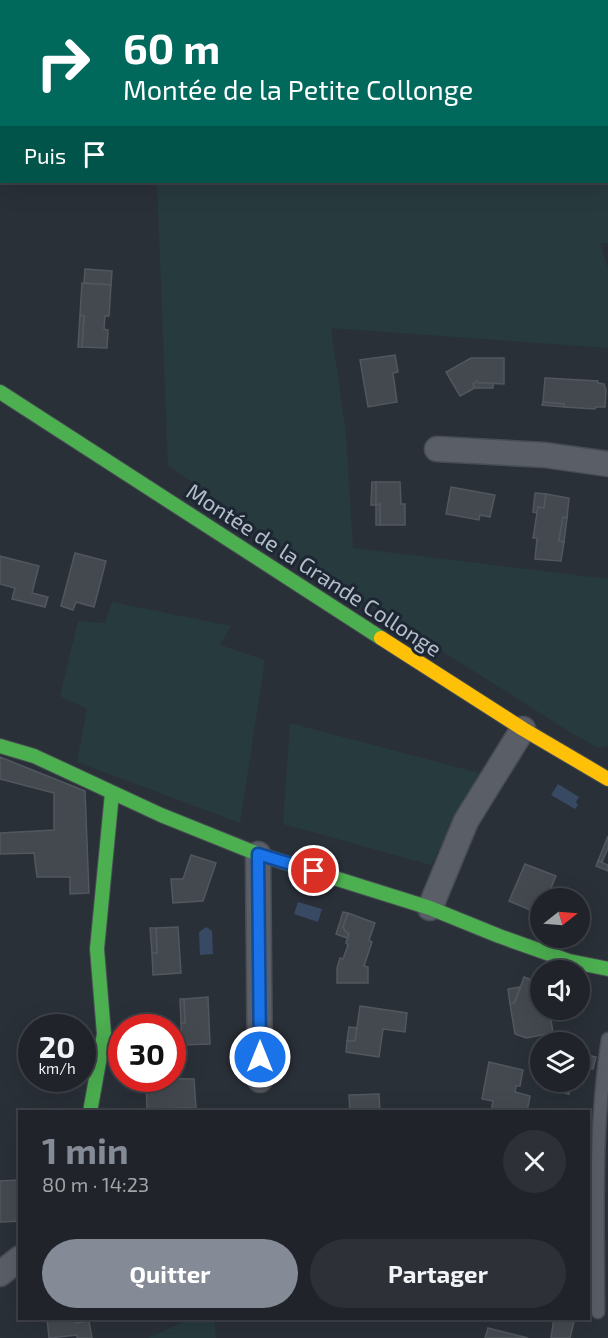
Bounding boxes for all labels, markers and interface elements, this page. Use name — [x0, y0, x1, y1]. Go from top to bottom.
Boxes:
text: 60 m — [123, 22, 220, 72]
icon: right — [24, 24, 102, 102]
text: Montée de la Petite Collonge — [123, 73, 473, 105]
icon: arrive — [78, 138, 111, 171]
text: Puis — [24, 142, 66, 168]
street label: Montée de la Grande Collonge — [182, 477, 447, 661]
pin — [288, 845, 339, 896]
icon: arrive — [297, 854, 330, 887]
north arrow — [530, 888, 590, 948]
map controls — [530, 888, 590, 1092]
button: sound — [530, 960, 590, 1020]
speed limit sign: 30 — [108, 1014, 186, 1092]
position arrow — [228, 1025, 292, 1089]
text: 20 — [39, 1028, 75, 1064]
button: layers — [530, 1032, 590, 1092]
text: km/h — [38, 1059, 76, 1077]
text: 1 min — [42, 1128, 129, 1171]
button: close — [503, 1130, 566, 1193]
text: 80 m · 14:23 — [42, 1172, 149, 1196]
button: Quitter — [42, 1239, 298, 1308]
button: Partager — [310, 1239, 566, 1308]

